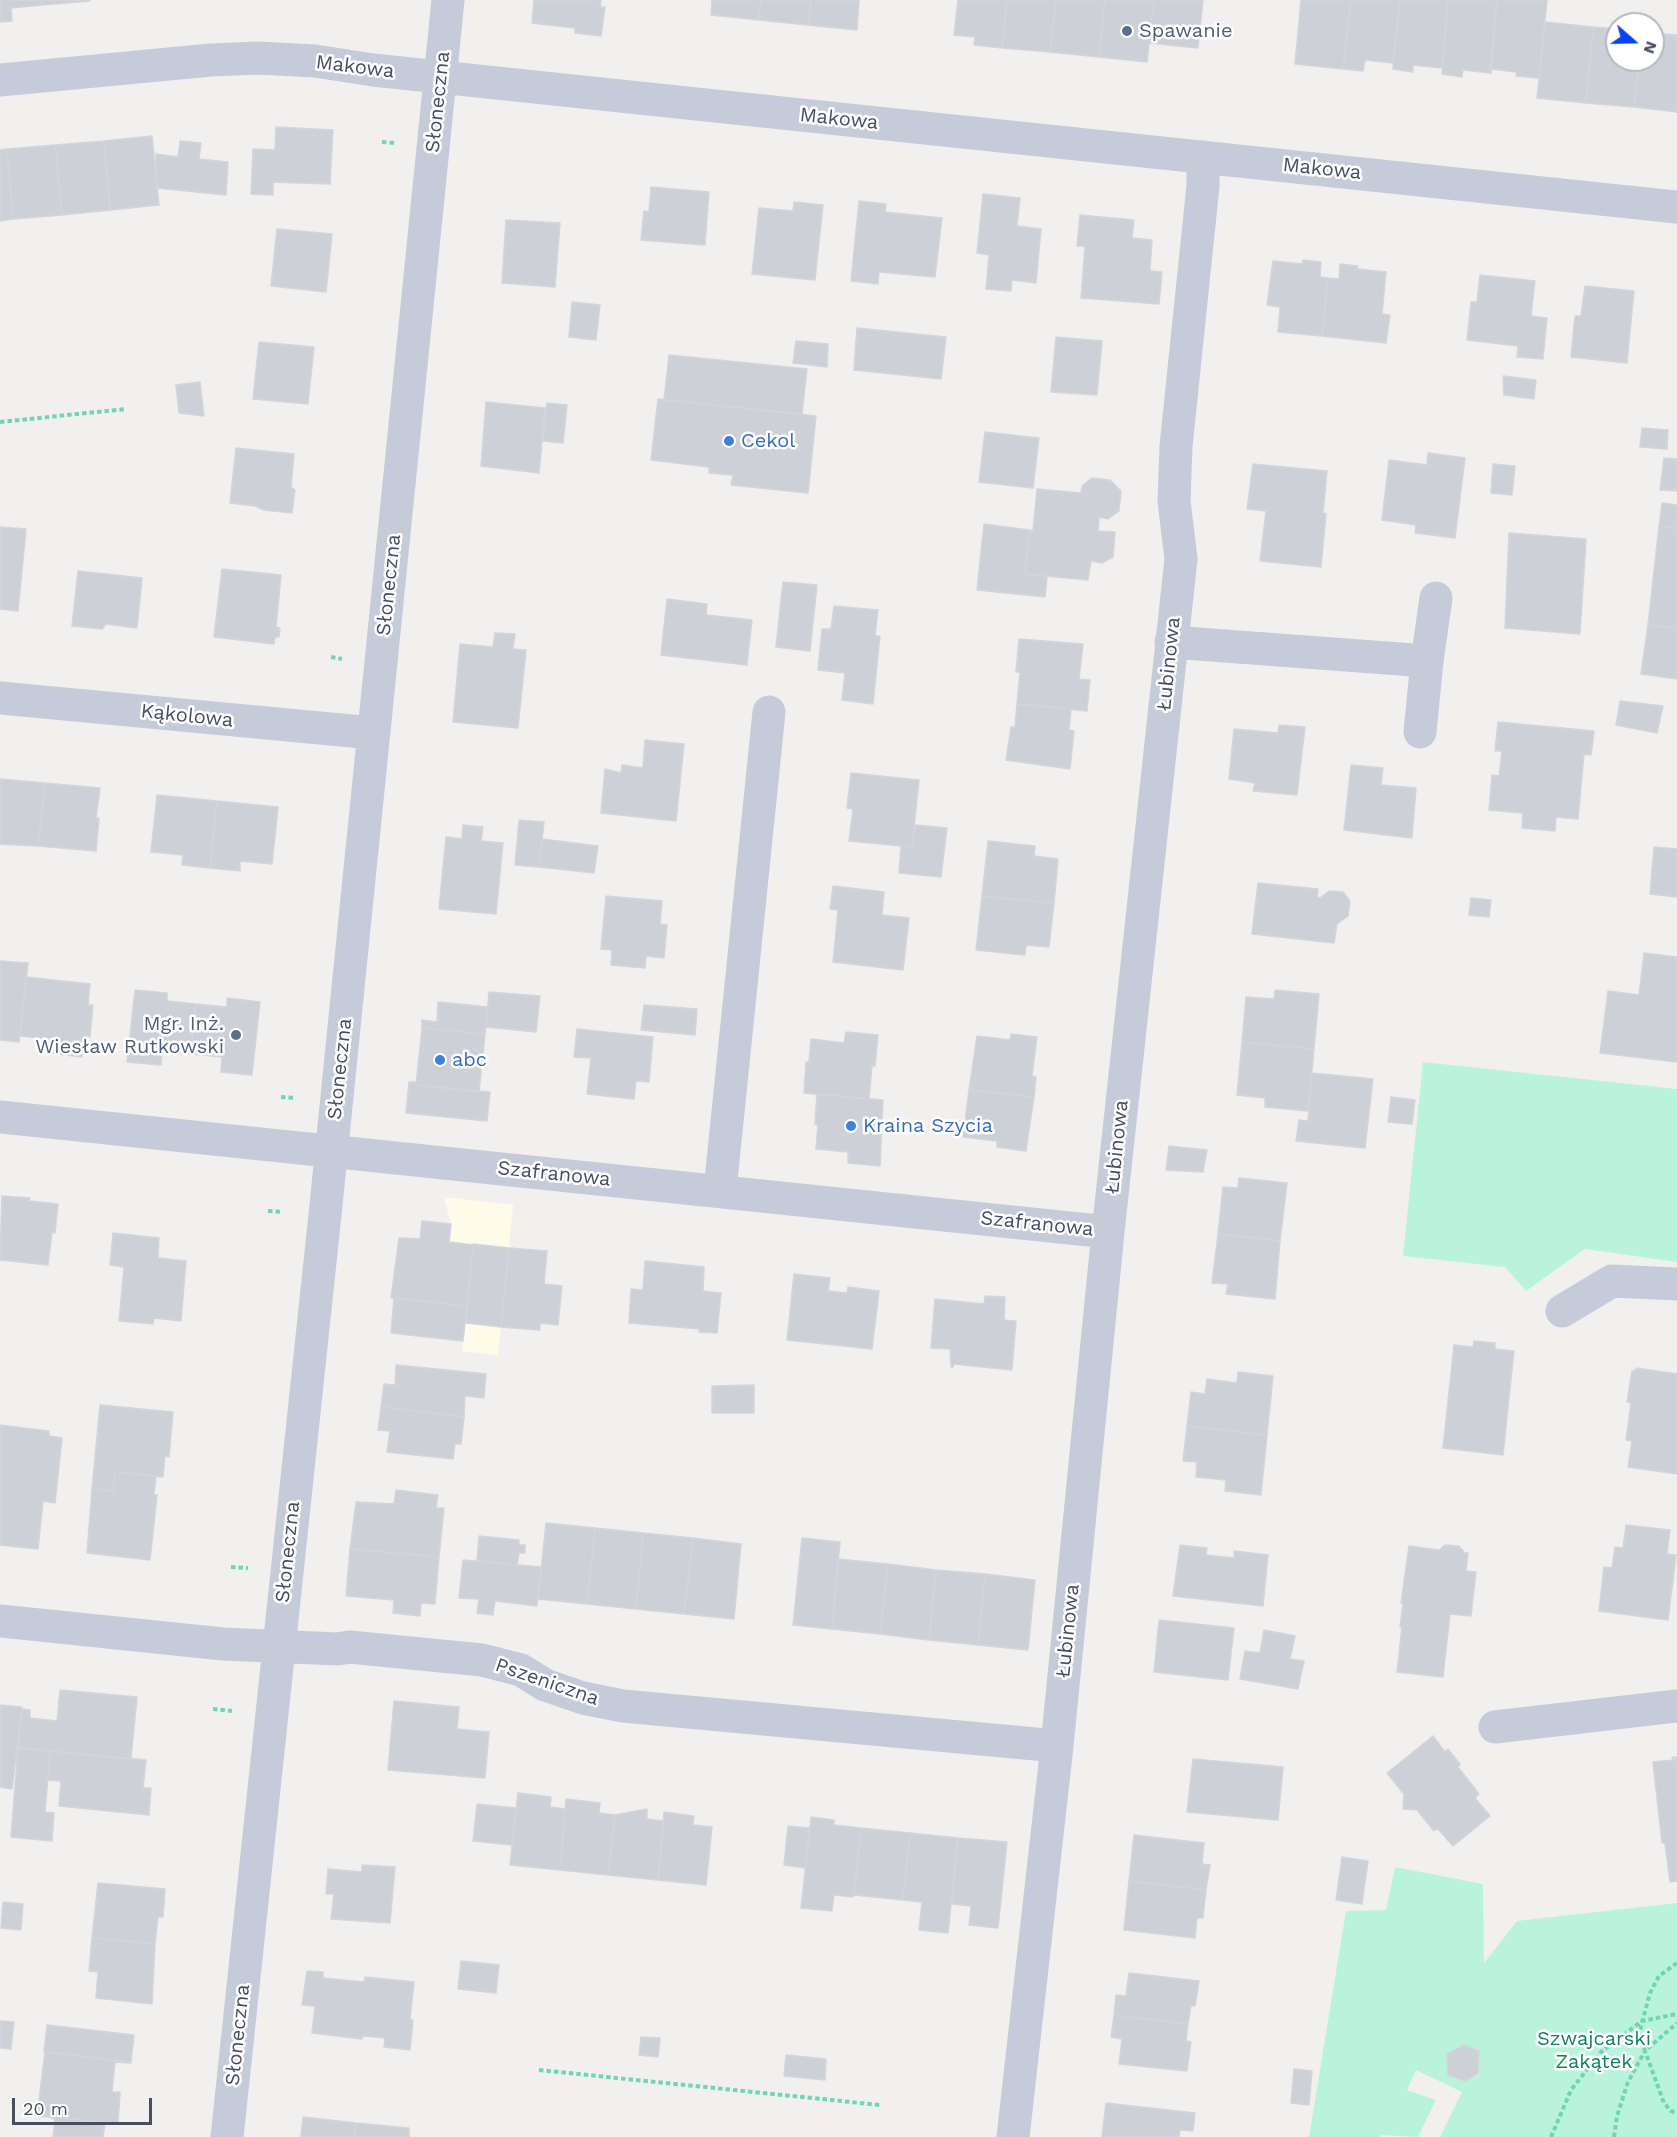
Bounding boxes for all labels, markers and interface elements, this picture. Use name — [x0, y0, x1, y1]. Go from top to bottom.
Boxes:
north arrow — [1605, 12, 1665, 72]
place label: Spawanie — [1139, 19, 1232, 43]
marker: Spawanie — [1120, 24, 1134, 38]
text: N — [1640, 39, 1661, 56]
street label: Makowa — [314, 50, 396, 84]
street label: Słoneczna — [421, 50, 455, 154]
street label: Makowa — [799, 103, 879, 135]
street label: Makowa — [1282, 153, 1362, 185]
place label: Cekol — [741, 429, 795, 453]
marker: Cekol — [722, 434, 736, 448]
street label: Słoneczna — [372, 533, 406, 637]
street label: Łubinowa — [1152, 616, 1186, 712]
street label: Kąkolowa — [140, 699, 234, 733]
place label: Mgr. Inż. Wiesław Rutkowski — [35, 1012, 224, 1059]
street label: Słoneczna — [323, 1017, 357, 1121]
marker: Mgr. Inż. Wiesław Rutkowski — [229, 1028, 243, 1042]
place label: abc — [452, 1048, 487, 1072]
marker: abc — [433, 1053, 447, 1067]
street label: Łubinowa — [1100, 1099, 1134, 1195]
place label: Kraina Szycia — [863, 1114, 993, 1138]
marker: Kraina Szycia — [844, 1119, 858, 1133]
street label: Szafranowa — [496, 1156, 612, 1192]
street label: Szafranowa — [979, 1206, 1095, 1242]
street label: Słoneczna — [271, 1500, 305, 1604]
street label: Łubinowa — [1051, 1583, 1085, 1679]
street label: Pszeniczna — [492, 1653, 602, 1711]
street label: Słoneczna — [221, 1983, 255, 2087]
park label: Szwajcarski Zakątek — [1537, 2027, 1651, 2074]
scale bar — [15, 2086, 154, 2124]
text: 20 m — [23, 2098, 68, 2119]

